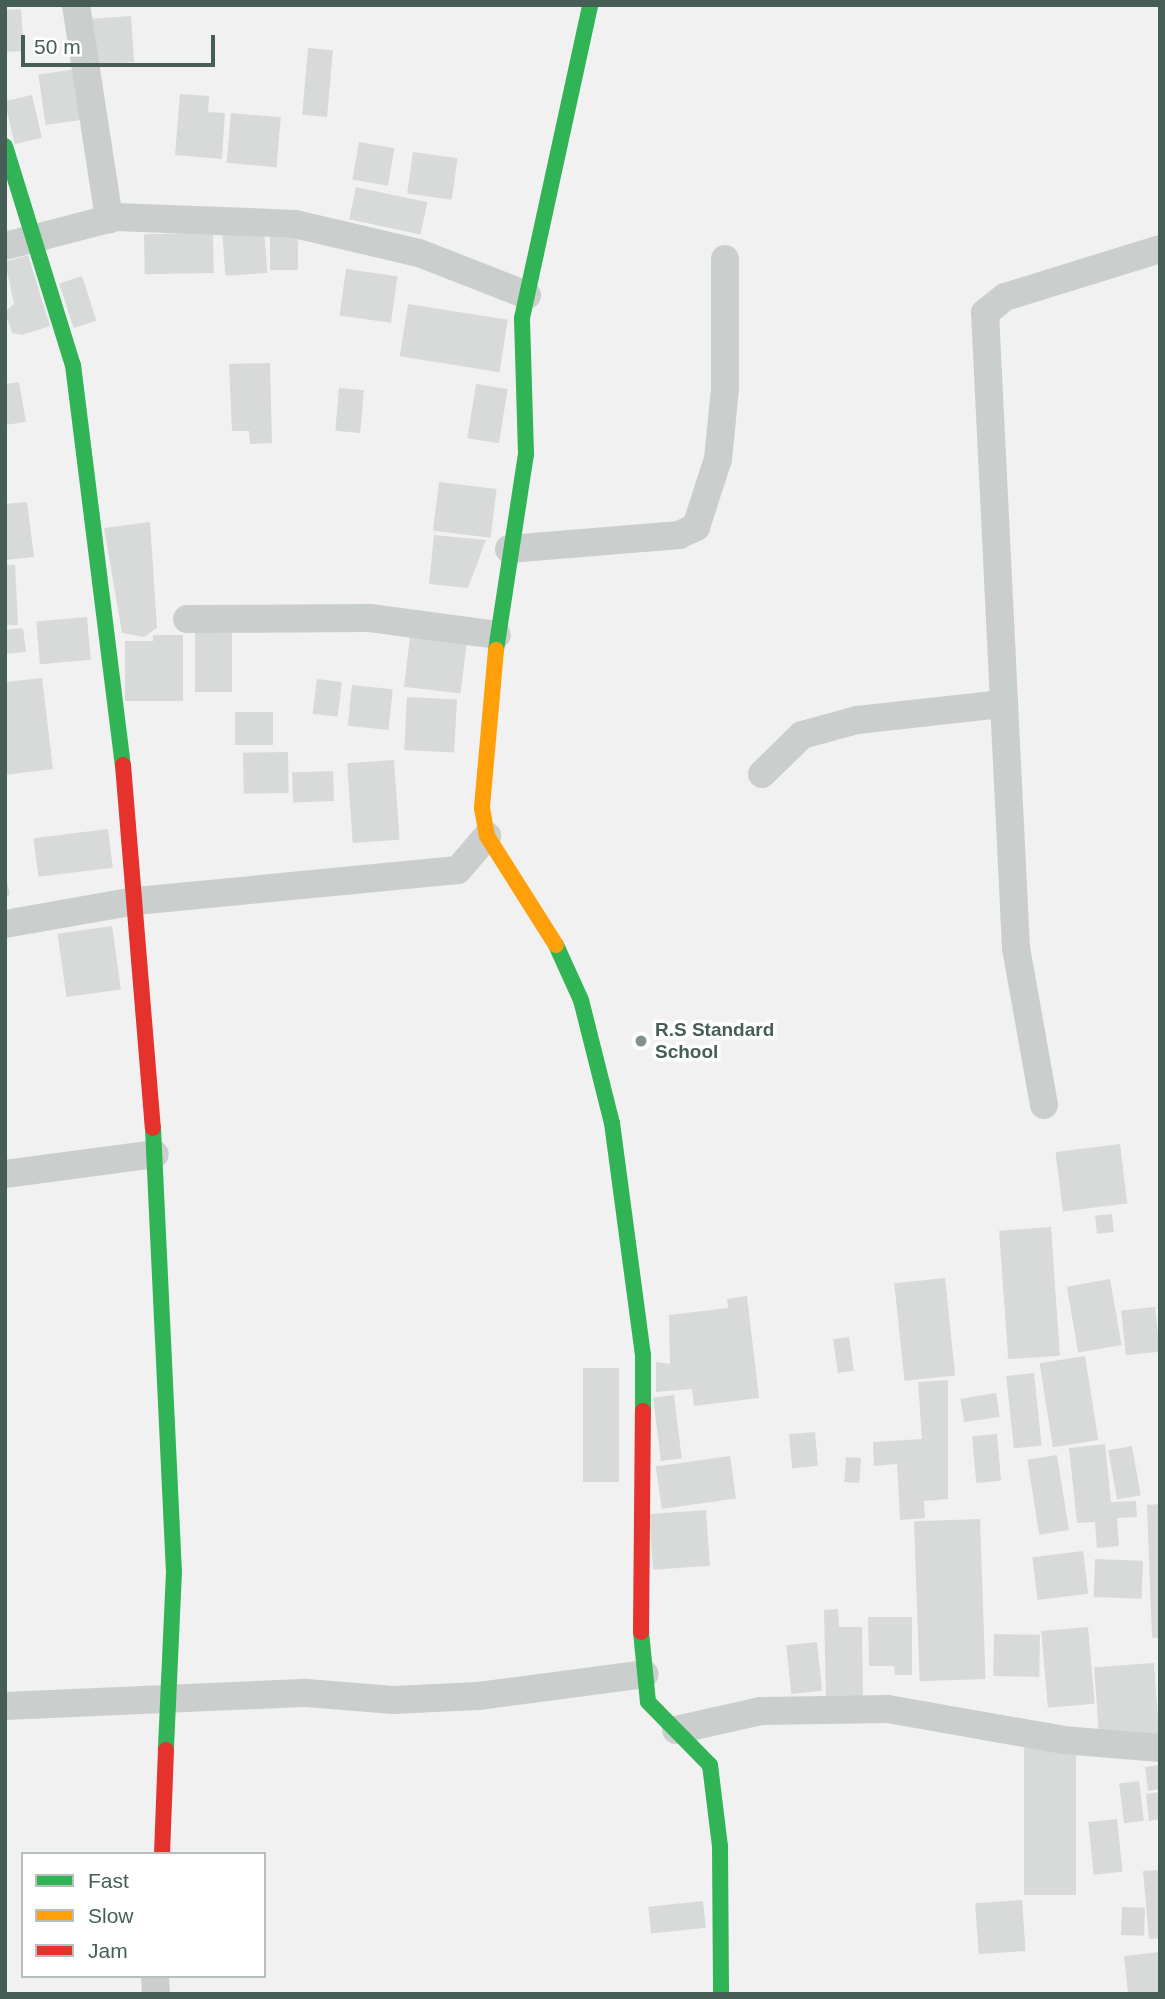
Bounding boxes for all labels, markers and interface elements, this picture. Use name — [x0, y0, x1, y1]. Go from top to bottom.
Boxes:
scale bar — [24, 21, 219, 65]
text: 50 m — [34, 35, 81, 58]
place label: R.S Standard School — [655, 1019, 774, 1063]
marker: R.S Standard School — [633, 1033, 649, 1049]
legend — [21, 1852, 266, 1978]
text: Fast — [88, 1869, 129, 1892]
text: Slow — [88, 1904, 134, 1927]
text: Jam — [88, 1939, 128, 1962]

